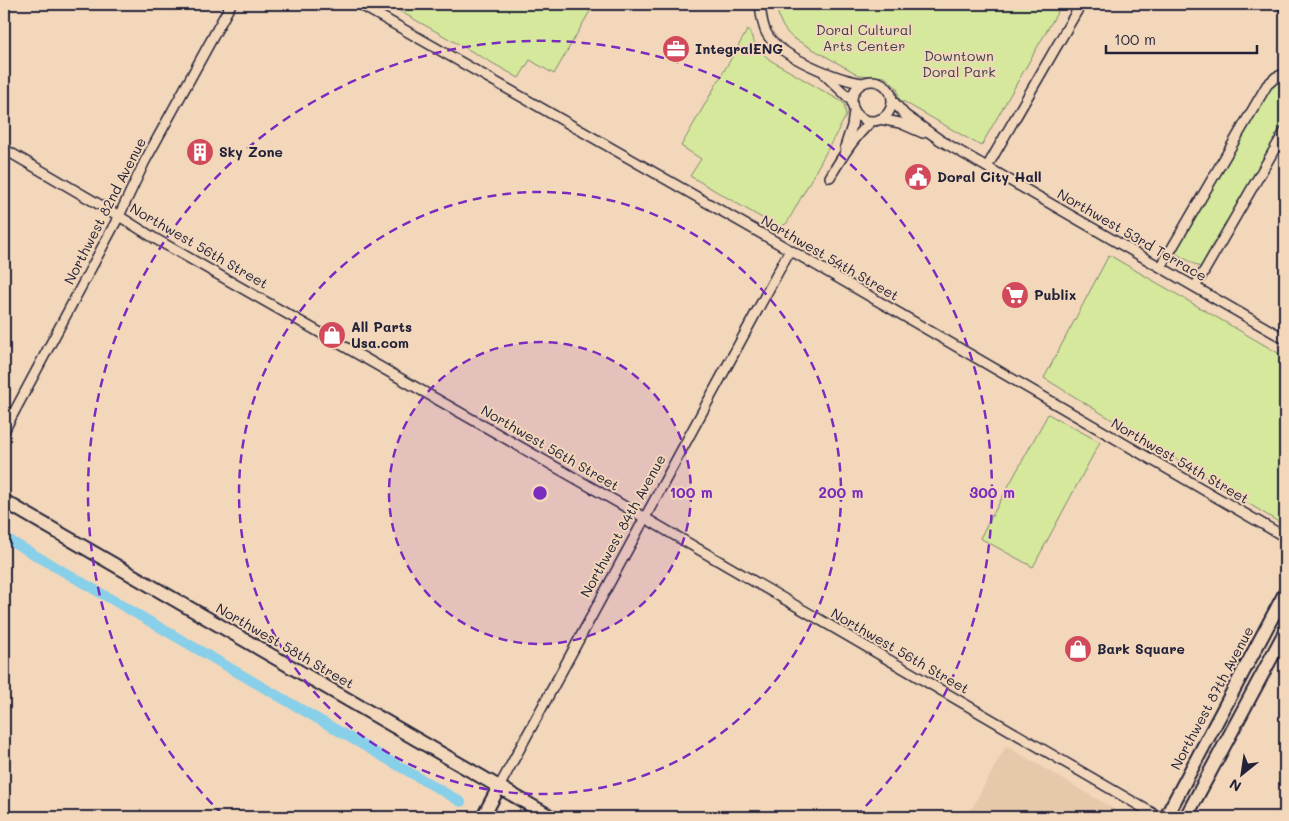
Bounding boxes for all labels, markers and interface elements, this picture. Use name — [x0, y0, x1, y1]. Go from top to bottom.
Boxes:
park label: Doral Cultural Arts Center — [816, 20, 912, 55]
scale bar — [1106, 22, 1258, 54]
text: 100 m — [1114, 29, 1156, 49]
office icon: IntegralENG — [661, 34, 691, 64]
place label: IntegralENG — [695, 39, 783, 58]
park label: Downtown Doral Park — [922, 46, 996, 81]
street label: Northwest 82nd Avenue — [59, 134, 150, 287]
building icon: Sky Zone — [185, 137, 215, 167]
place label: Sky Zone — [219, 142, 283, 161]
public building icon: Doral City Hall — [903, 162, 933, 192]
place label: Doral City Hall — [937, 167, 1042, 186]
street label: Northwest 53rd Terrace — [1054, 184, 1210, 285]
street label: Northwest 56th Street — [127, 198, 272, 293]
street label: Northwest 54th Street — [758, 210, 903, 305]
supermarket icon: Publix — [1000, 280, 1030, 310]
place label: Publix — [1034, 285, 1076, 304]
place label: All Parts Usa.com — [351, 317, 412, 352]
shop icon: All Parts Usa.com — [317, 320, 347, 350]
street label: Northwest 56th Street — [478, 400, 623, 495]
street label: Northwest 54th Street — [1108, 413, 1253, 508]
street label: Northwest 84th Avenue — [575, 451, 670, 600]
text: 100 m — [669, 482, 713, 502]
text: 200 m — [819, 482, 864, 502]
text: 300 m — [969, 482, 1015, 502]
centre of rings — [531, 484, 549, 502]
street label: Northwest 58th Street — [213, 598, 358, 693]
street label: Northwest 56th Street — [828, 603, 973, 698]
street label: Northwest 87th Avenue — [1166, 623, 1257, 773]
shop icon: Bark Square — [1063, 634, 1093, 664]
place label: Bark Square — [1097, 639, 1185, 658]
north arrow — [1216, 748, 1266, 798]
text: N — [1226, 775, 1245, 797]

